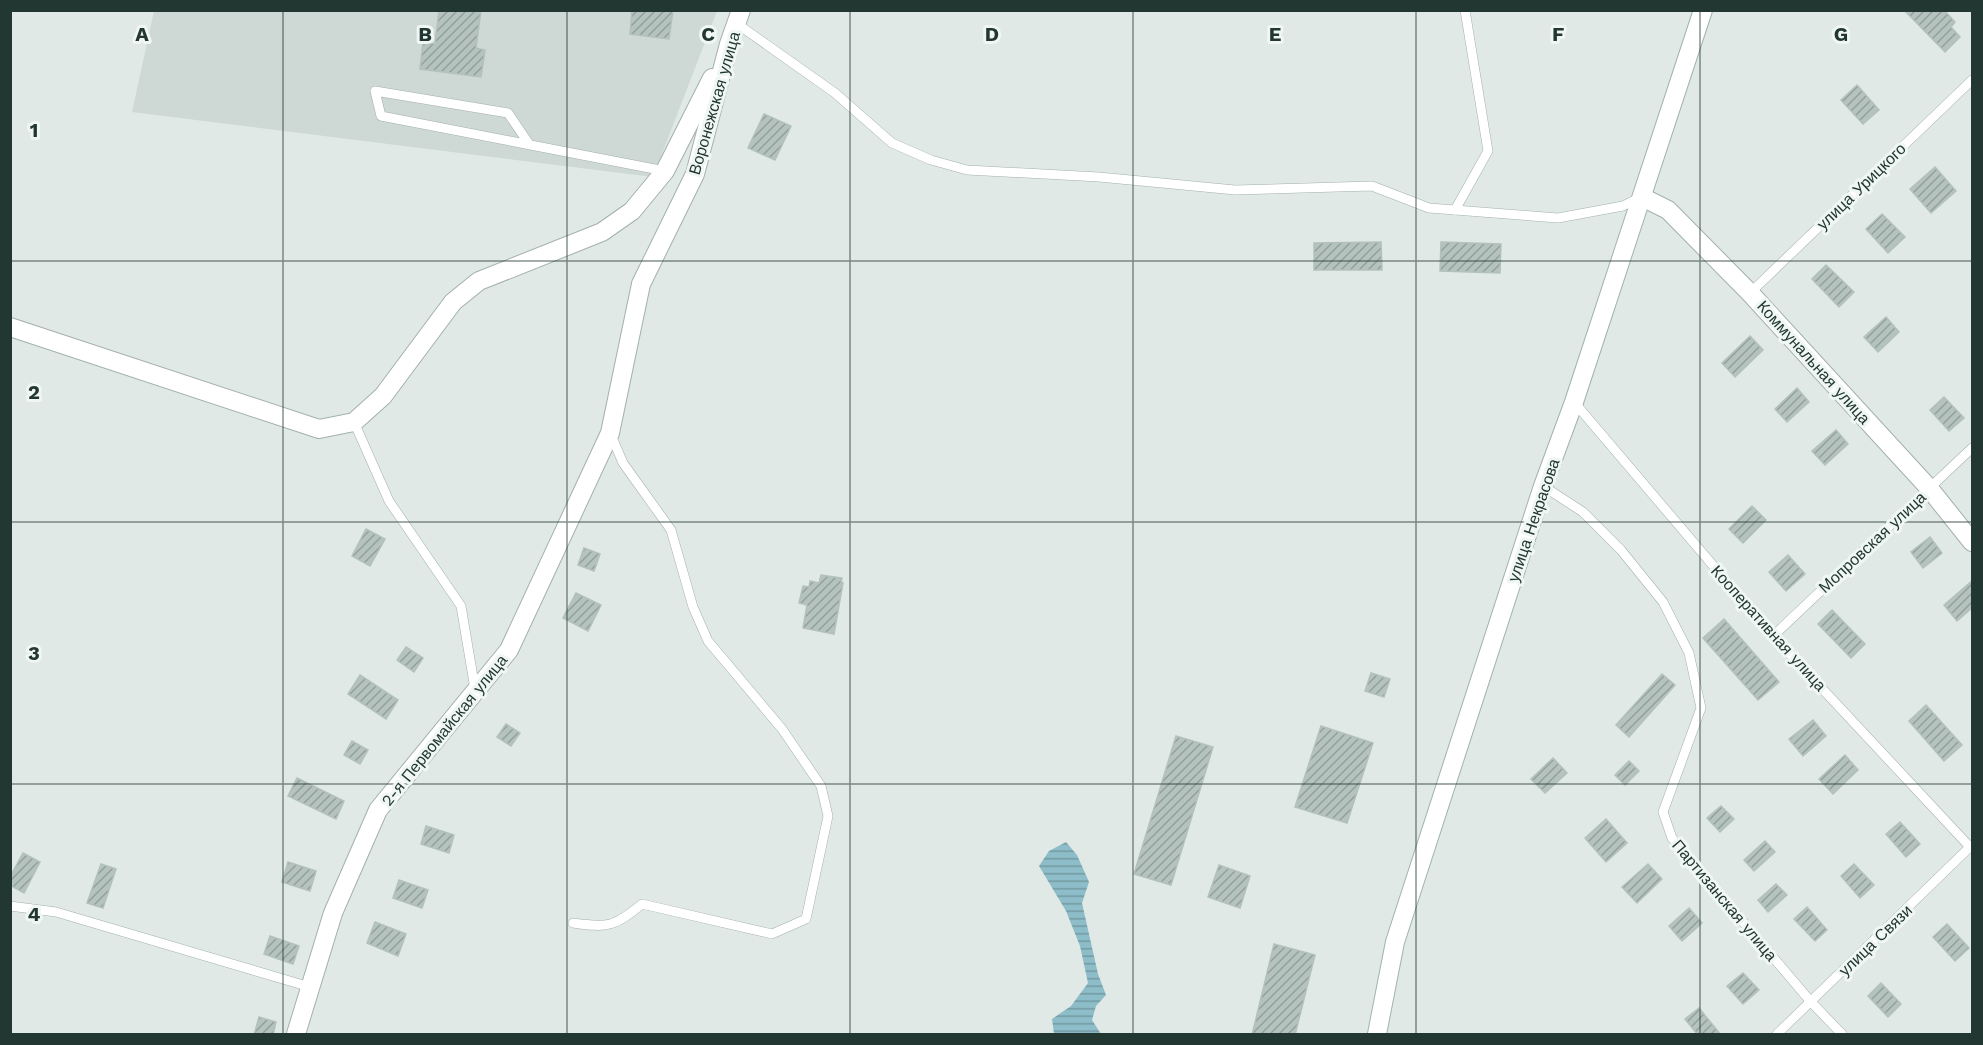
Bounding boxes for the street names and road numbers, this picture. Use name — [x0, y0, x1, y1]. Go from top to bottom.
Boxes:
street label: Воронежская улица — [685, 29, 744, 177]
street label: улица Урицкого — [1813, 139, 1910, 234]
street label: Коммунальная улица — [1753, 297, 1874, 428]
street label: улица Некрасова — [1503, 456, 1563, 584]
street label: Мопровская улица — [1815, 488, 1930, 597]
street label: Кооперативная улица — [1707, 562, 1830, 695]
street label: 2-я Первомайская улица — [378, 651, 511, 810]
street label: Партизанская улица — [1668, 836, 1781, 965]
street label: улица Связи — [1835, 901, 1916, 980]

